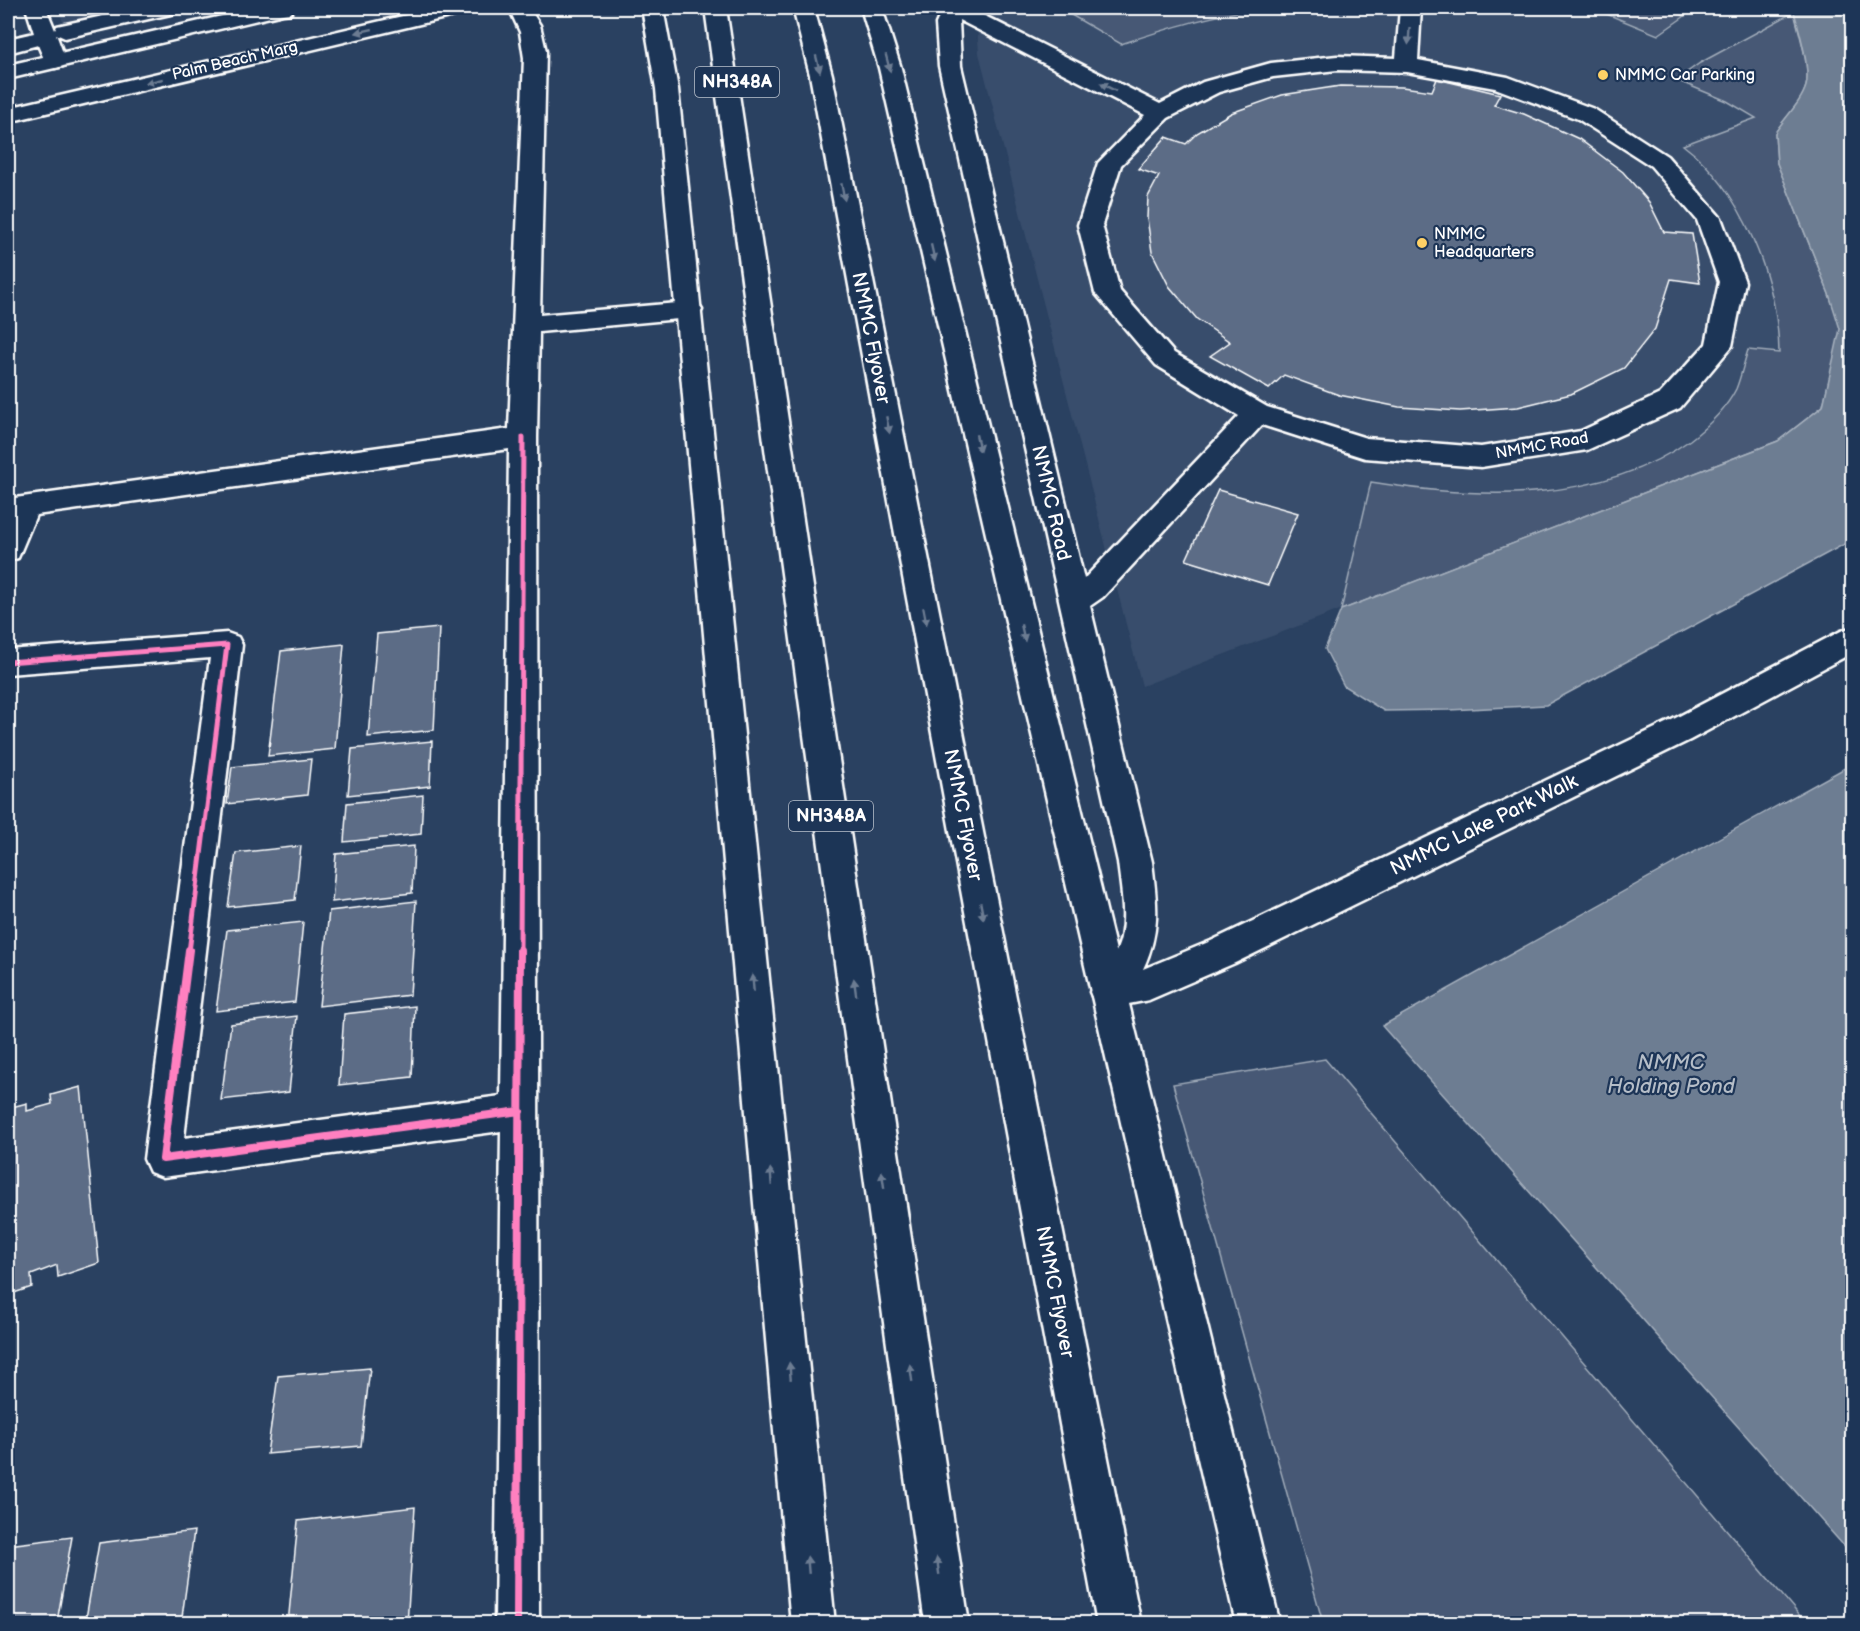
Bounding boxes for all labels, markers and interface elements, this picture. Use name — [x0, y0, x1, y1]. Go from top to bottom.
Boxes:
one-way arrow — [355, 26, 373, 36]
one-way arrow — [1405, 27, 1414, 46]
street label: Palm Beach Marg — [170, 37, 300, 85]
one-way arrow — [814, 55, 824, 73]
one-way arrow — [884, 55, 893, 73]
place label: NMMC Car Parking — [1615, 66, 1755, 85]
road number: NH348A — [695, 67, 779, 97]
marker: NMMC Car Parking — [1596, 68, 1610, 82]
one-way arrow — [145, 76, 163, 86]
one-way arrow — [1099, 82, 1116, 91]
one-way arrow — [839, 183, 848, 202]
place label: NMMC Headquarters — [1434, 225, 1534, 262]
marker: NMMC Headquarters — [1415, 236, 1429, 250]
one-way arrow — [929, 244, 938, 263]
street label: NMMC Flyover — [846, 270, 896, 407]
one-way arrow — [884, 415, 893, 434]
street label: NMMC Road — [1494, 428, 1590, 464]
one-way arrow — [974, 434, 983, 453]
street label: NMMC Road — [1026, 443, 1076, 563]
one-way arrow — [921, 607, 930, 626]
one-way arrow — [1019, 624, 1028, 643]
street label: NMMC Flyover — [938, 747, 988, 884]
street label: NMMC Lake Park Walk — [1386, 769, 1582, 881]
road number: NH348A — [789, 801, 873, 831]
one-way arrow — [978, 901, 987, 920]
one-way arrow — [748, 973, 758, 992]
one-way arrow — [851, 977, 860, 996]
water label: NMMC Holding Pond — [1607, 1050, 1736, 1099]
one-way arrow — [766, 1167, 776, 1186]
one-way arrow — [879, 1170, 888, 1189]
street label: NMMC Flyover — [1030, 1224, 1080, 1361]
one-way arrow — [785, 1362, 795, 1381]
one-way arrow — [906, 1363, 915, 1382]
one-way arrow — [803, 1556, 813, 1575]
one-way arrow — [934, 1556, 943, 1575]

